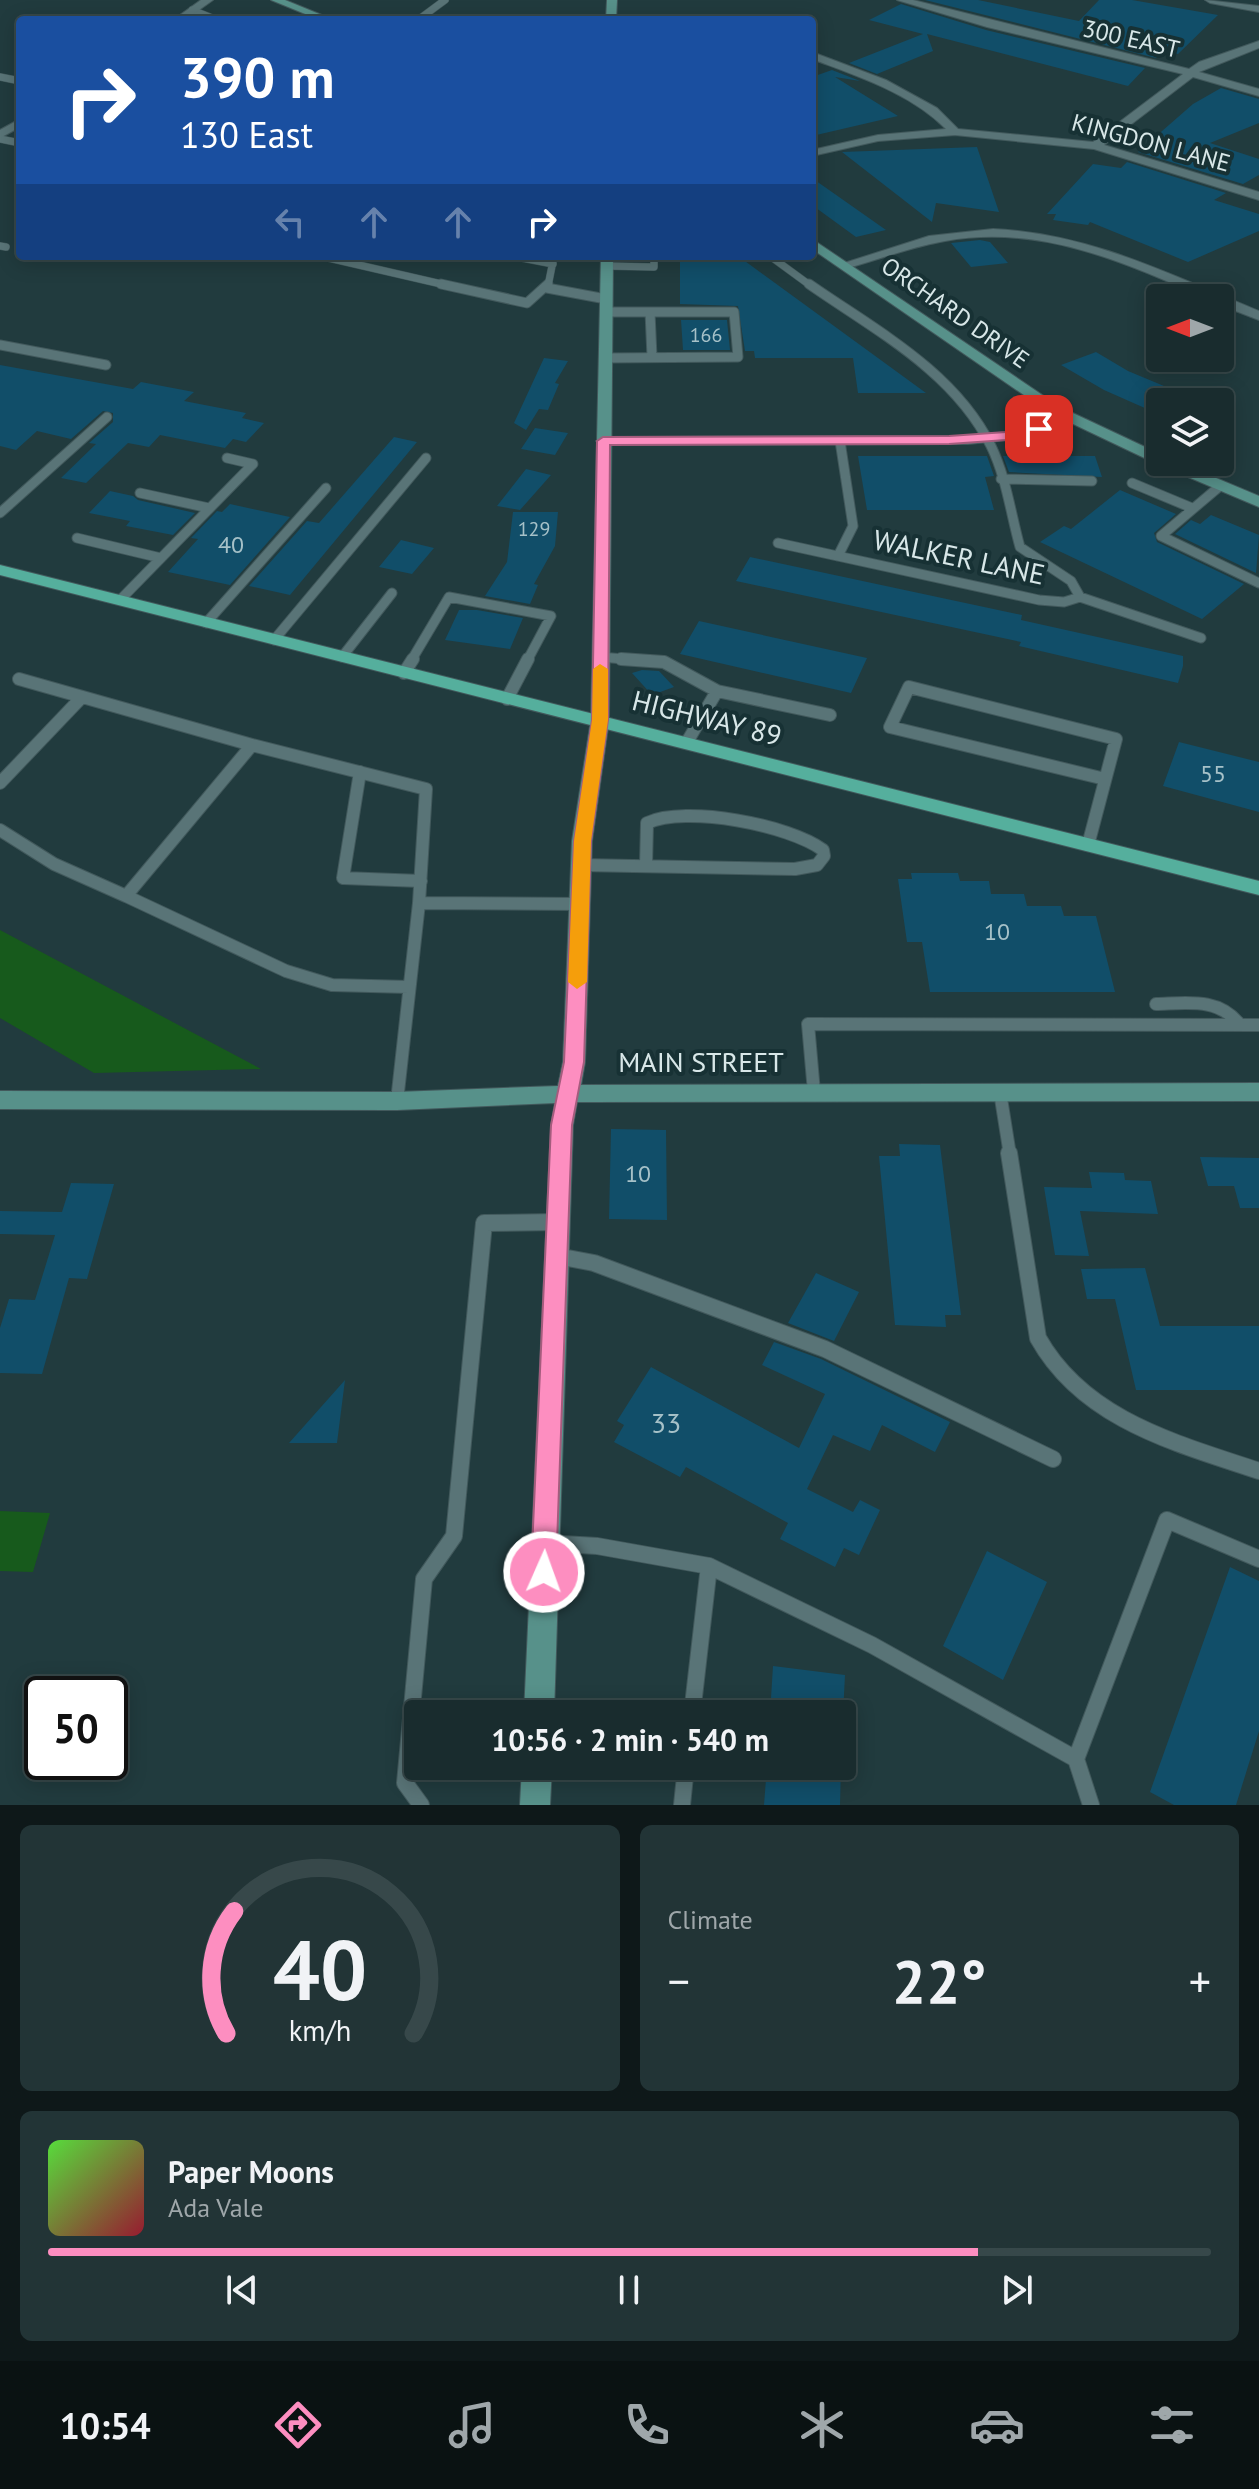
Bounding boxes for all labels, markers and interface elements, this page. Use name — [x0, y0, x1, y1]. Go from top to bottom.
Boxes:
street label: 300 EAST — [1080, 12, 1183, 65]
text: 390 m — [180, 41, 335, 113]
icon: right — [48, 48, 152, 152]
street label: KINGDON LANE — [1069, 106, 1234, 179]
text: 130 East — [180, 111, 313, 158]
icon: left — [268, 200, 312, 244]
icon: ahead — [352, 200, 396, 244]
icon: ahead — [436, 200, 480, 244]
icon: right — [520, 200, 564, 244]
street label: ORCHARD DRIVE — [875, 250, 1035, 375]
north arrow — [1146, 284, 1234, 372]
map controls — [1146, 284, 1234, 476]
house number: 166 — [690, 322, 722, 348]
button: layers — [1146, 388, 1234, 476]
pin — [1005, 395, 1073, 463]
icon: arrive — [1017, 407, 1061, 451]
house number: 129 — [518, 516, 550, 542]
street label: WALKER LANE — [870, 520, 1048, 593]
house number: 40 — [218, 529, 244, 560]
street label: HIGHWAY 89 — [629, 681, 786, 754]
house number: 55 — [1200, 758, 1226, 789]
house number: 10 — [984, 916, 1010, 947]
street label: MAIN STREET — [618, 1043, 784, 1080]
house number: 10 — [625, 1158, 651, 1189]
house number: 33 — [651, 1404, 681, 1441]
position arrow — [502, 1530, 586, 1614]
speed limit sign: 50 — [24, 1676, 128, 1780]
text: 10:56 · 2 min · 540 m — [491, 1720, 769, 1759]
text: Climate — [668, 1903, 753, 1936]
text: 40 — [273, 1915, 367, 2023]
text: 22° — [892, 1942, 986, 2020]
text: − — [668, 1952, 690, 2009]
text: + — [1189, 1952, 1211, 2009]
text: km/h — [288, 2012, 351, 2049]
text: Paper Moons — [168, 2152, 334, 2191]
text: Ada Vale — [168, 2191, 263, 2224]
icon: previous — [220, 2268, 264, 2312]
icon: pause — [607, 2268, 651, 2312]
icon: next — [995, 2268, 1039, 2312]
icon: directions — [270, 2397, 326, 2453]
icon: music — [444, 2397, 500, 2453]
icon: phone — [619, 2397, 675, 2453]
icon: climate — [794, 2397, 850, 2453]
icon: car — [969, 2397, 1025, 2453]
icon: filters — [1144, 2397, 1200, 2453]
text: 10:54 — [59, 2402, 151, 2449]

